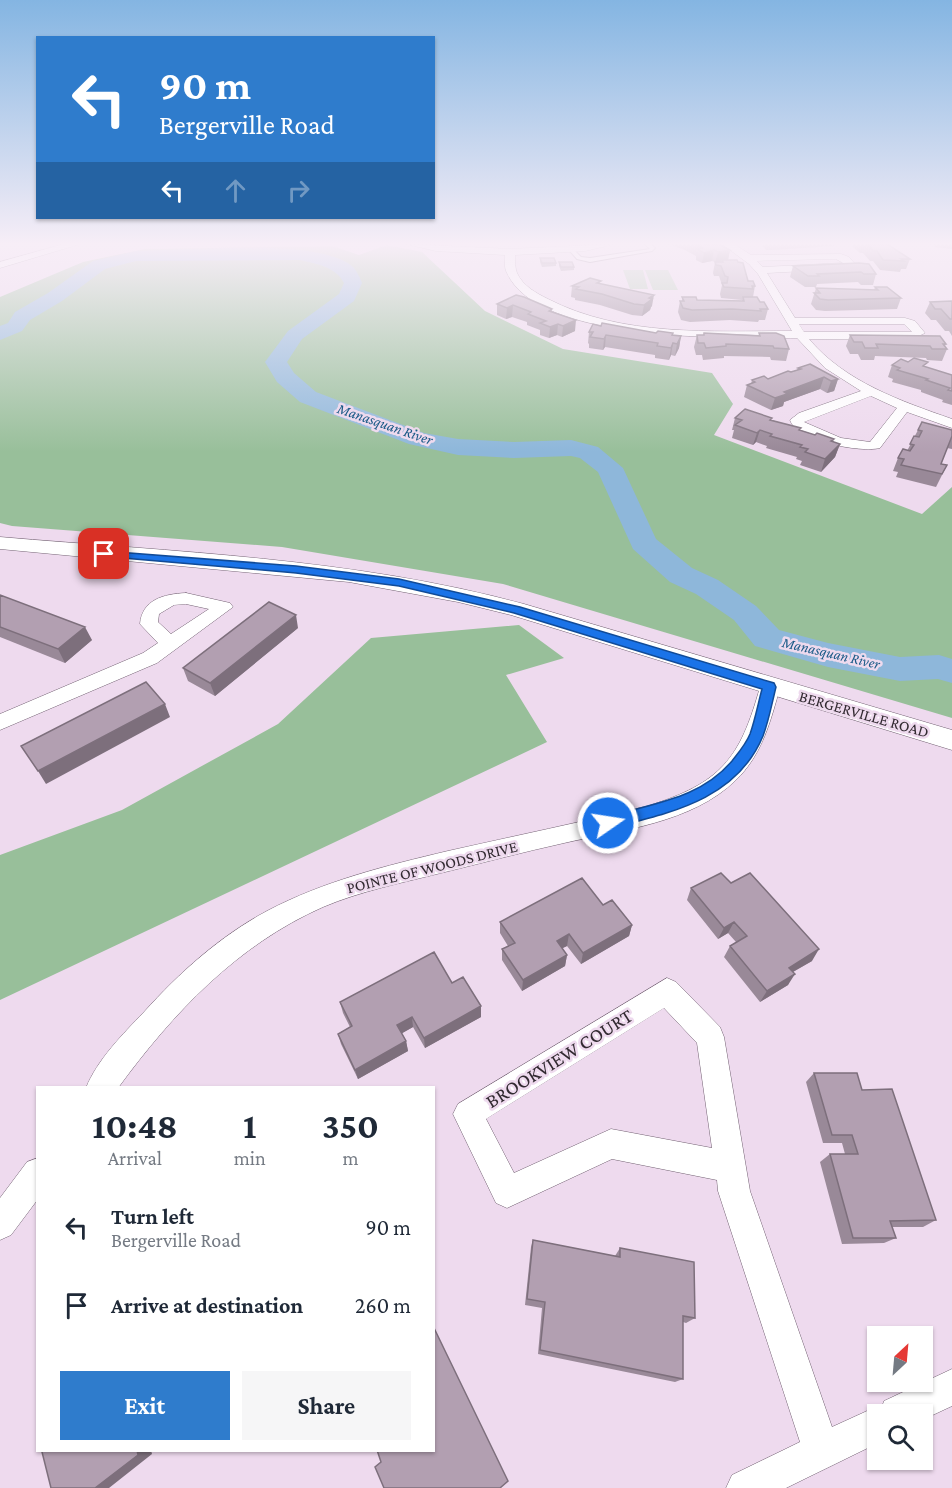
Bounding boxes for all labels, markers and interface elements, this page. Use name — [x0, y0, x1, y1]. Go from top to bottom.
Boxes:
icon: left — [60, 60, 138, 138]
text: 90 m — [159, 61, 251, 108]
text: Bergerville Road — [159, 110, 335, 140]
icon: left — [156, 174, 189, 207]
icon: ahead — [219, 174, 252, 207]
icon: right — [282, 174, 315, 207]
water label: Manasquan River — [334, 400, 436, 449]
pin — [78, 528, 129, 579]
icon: arrive — [87, 537, 120, 570]
water label: Manasquan River — [779, 634, 882, 673]
street label: BERGERVILLE ROAD — [797, 687, 931, 741]
position arrow — [576, 791, 640, 855]
street label: POINTE OF WOODS DRIVE — [345, 837, 519, 896]
street label: BROOKVIEW COURT — [482, 1004, 637, 1112]
text: 10:48 — [92, 1106, 178, 1146]
text: 1 — [243, 1106, 257, 1146]
text: 350 — [322, 1106, 379, 1146]
text: Arrival — [108, 1147, 162, 1169]
text: min — [234, 1147, 266, 1169]
text: m — [342, 1147, 358, 1169]
text: Turn left — [111, 1204, 194, 1229]
icon: left — [60, 1211, 93, 1244]
text: 90 m — [366, 1215, 411, 1240]
text: Bergerville Road — [111, 1229, 241, 1251]
icon: arrive — [60, 1289, 93, 1322]
text: Arrive at destination — [111, 1293, 303, 1318]
text: 260 m — [355, 1293, 411, 1318]
north arrow — [867, 1326, 933, 1392]
map controls — [867, 1326, 933, 1470]
button: Exit — [60, 1371, 230, 1440]
button: Share — [242, 1371, 411, 1440]
button: search — [867, 1404, 933, 1470]

